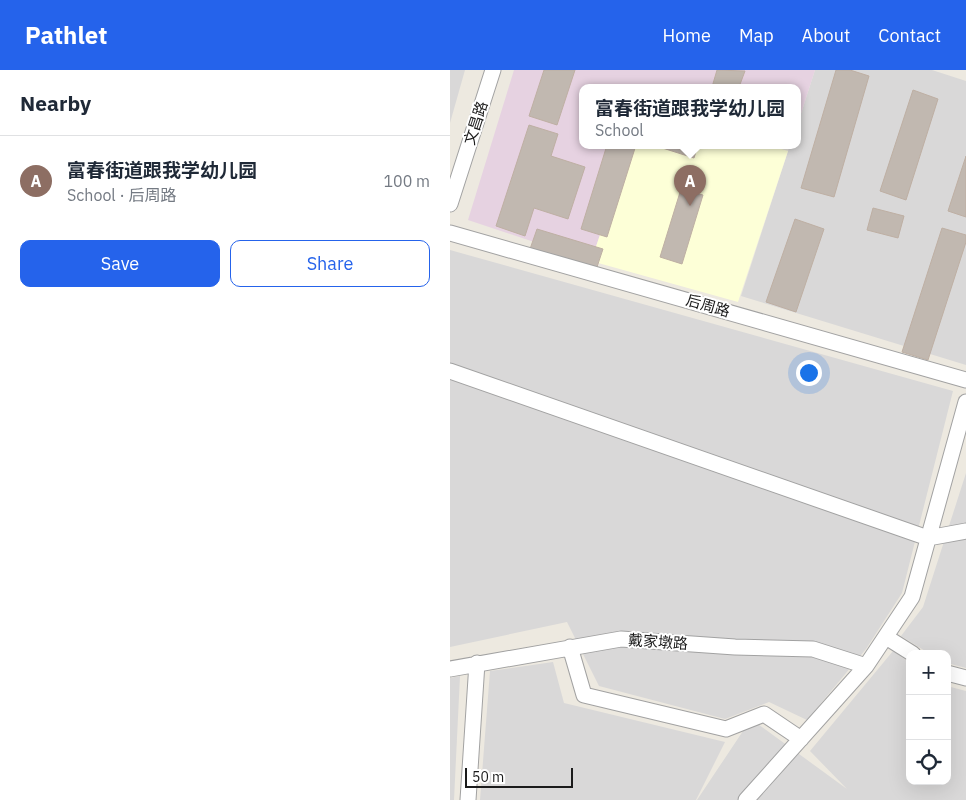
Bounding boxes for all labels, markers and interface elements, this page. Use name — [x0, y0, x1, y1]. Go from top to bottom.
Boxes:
text: Pathlet — [25, 19, 107, 51]
text: Home — [663, 24, 711, 47]
text: Map — [739, 24, 774, 47]
text: About — [802, 24, 850, 47]
text: Contact — [878, 24, 941, 47]
popup — [579, 84, 801, 149]
text: Nearby — [20, 89, 91, 117]
text: 富春街道跟我学幼儿园 — [595, 96, 785, 120]
street label: 文昌路 — [460, 99, 492, 147]
text: School — [595, 120, 644, 140]
text: 富春街道跟我学幼儿园 — [67, 158, 257, 182]
pin: A — [674, 165, 706, 206]
text: A — [31, 171, 41, 191]
text: 100 m — [383, 171, 430, 191]
text: School · 后周路 — [67, 185, 176, 205]
button: Save — [20, 240, 220, 287]
button: Share — [230, 240, 430, 287]
street label: 后周路 — [684, 290, 732, 321]
your location — [796, 360, 822, 386]
street label: 戴家墩路 — [627, 630, 689, 653]
map controls — [906, 650, 951, 785]
button: + — [906, 650, 951, 695]
button: − — [906, 695, 951, 740]
button: locate — [906, 740, 951, 785]
scale bar — [465, 765, 572, 788]
text: 50 m — [472, 768, 504, 786]

